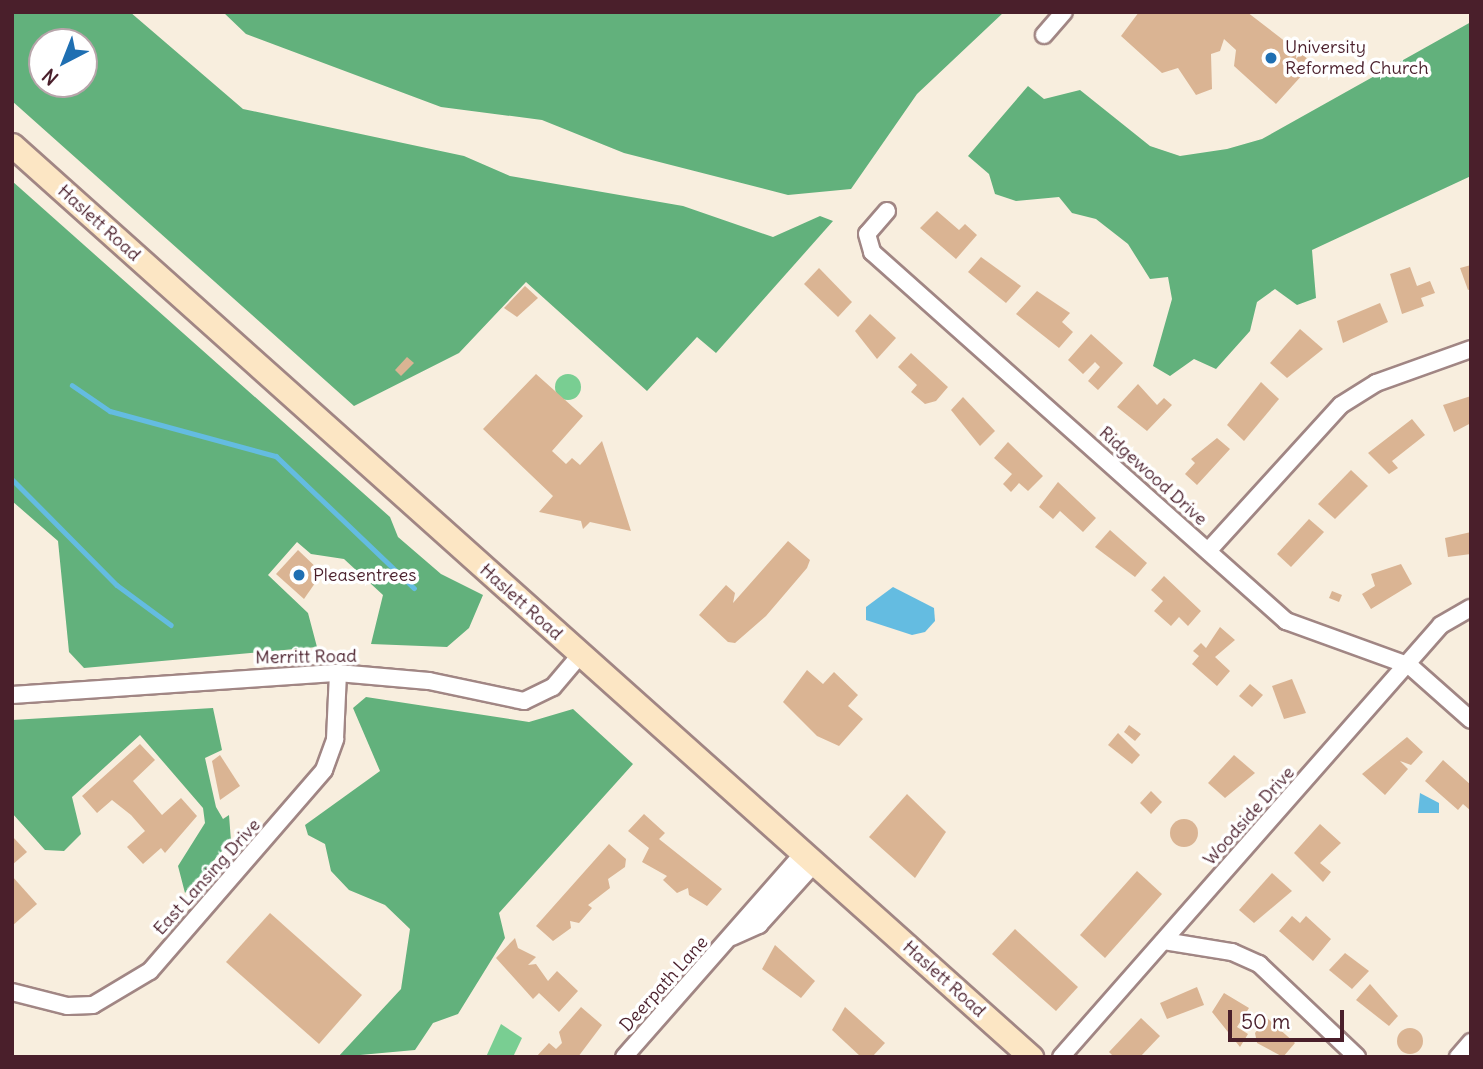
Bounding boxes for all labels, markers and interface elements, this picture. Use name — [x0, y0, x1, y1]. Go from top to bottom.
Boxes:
north arrow — [28, 28, 98, 98]
place label: University Reformed Church — [1285, 37, 1429, 80]
marker: University Reformed Church — [1263, 50, 1279, 66]
text: N — [37, 64, 63, 90]
street label: Haslett Road — [53, 180, 145, 266]
street label: Ridgewood Drive — [1095, 422, 1211, 530]
street label: Haslett Road — [475, 559, 567, 645]
place label: Pleasentrees — [313, 564, 416, 586]
marker: Pleasentrees — [291, 567, 307, 583]
street label: Merritt Road — [255, 645, 357, 669]
street label: Woodside Drive — [1199, 762, 1299, 870]
street label: East Lansing Drive — [149, 814, 265, 940]
street label: Deerpath Lane — [616, 932, 712, 1036]
street label: Haslett Road — [898, 936, 990, 1022]
scale bar — [1231, 996, 1346, 1040]
text: 50 m — [1241, 1008, 1290, 1035]

